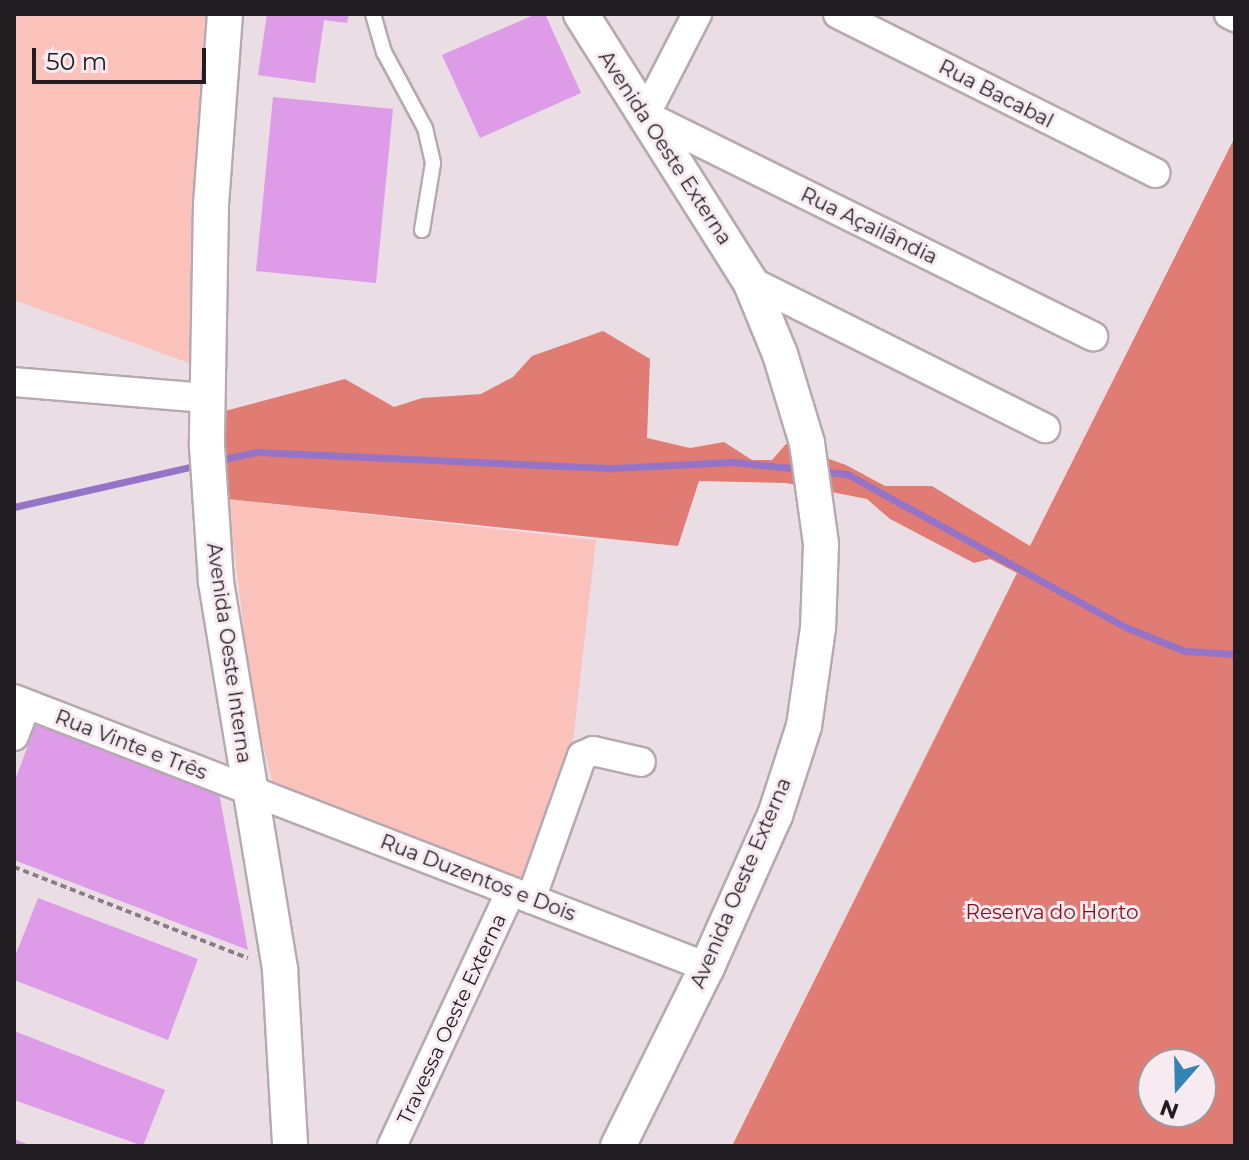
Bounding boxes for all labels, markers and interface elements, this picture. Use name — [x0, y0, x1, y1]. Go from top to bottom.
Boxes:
scale bar — [36, 32, 210, 82]
text: 50 m — [46, 47, 107, 76]
street label: Avenida Oeste Externa — [593, 47, 737, 249]
street label: Rua Bacabal — [935, 55, 1057, 133]
street label: Rua Açailândia — [797, 183, 941, 269]
street label: Avenida Oeste Interna — [202, 541, 256, 765]
street label: Rua Vinte e Três — [52, 705, 210, 785]
street label: Avenida Oeste Externa — [686, 774, 796, 992]
street label: Rua Duzentos e Dois — [377, 830, 579, 926]
park label: Reserva do Horto — [966, 900, 1138, 924]
street label: Travessa Oeste Externa — [393, 910, 511, 1128]
north arrow — [1137, 1048, 1217, 1128]
text: N — [1156, 1093, 1182, 1125]

